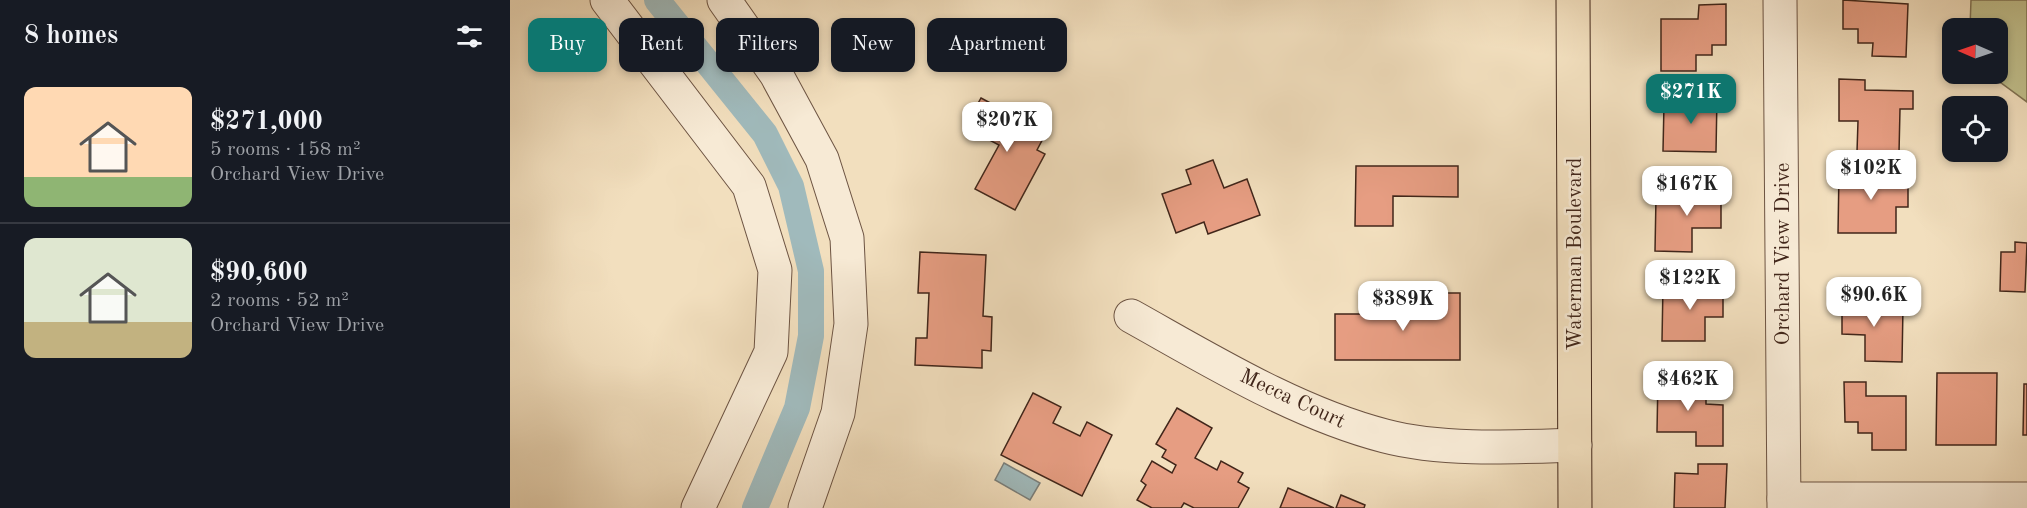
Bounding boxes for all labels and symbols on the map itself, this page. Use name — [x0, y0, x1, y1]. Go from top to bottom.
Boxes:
north arrow — [1942, 18, 2008, 84]
pin: $271K — [1649, 74, 1733, 125]
pin: $207K — [965, 102, 1049, 153]
pin: $102K — [1829, 150, 1913, 201]
street label: Waterman Boulevard — [1565, 158, 1586, 350]
street label: Orchard View Drive — [1773, 163, 1794, 345]
pin: $167K — [1645, 166, 1729, 217]
pin: $122K — [1648, 260, 1732, 311]
pin: $90.6K — [1825, 277, 1923, 328]
pin: $389K — [1361, 281, 1445, 332]
pin: $462K — [1646, 361, 1730, 412]
street label: Mecca Court — [1237, 366, 1348, 433]

